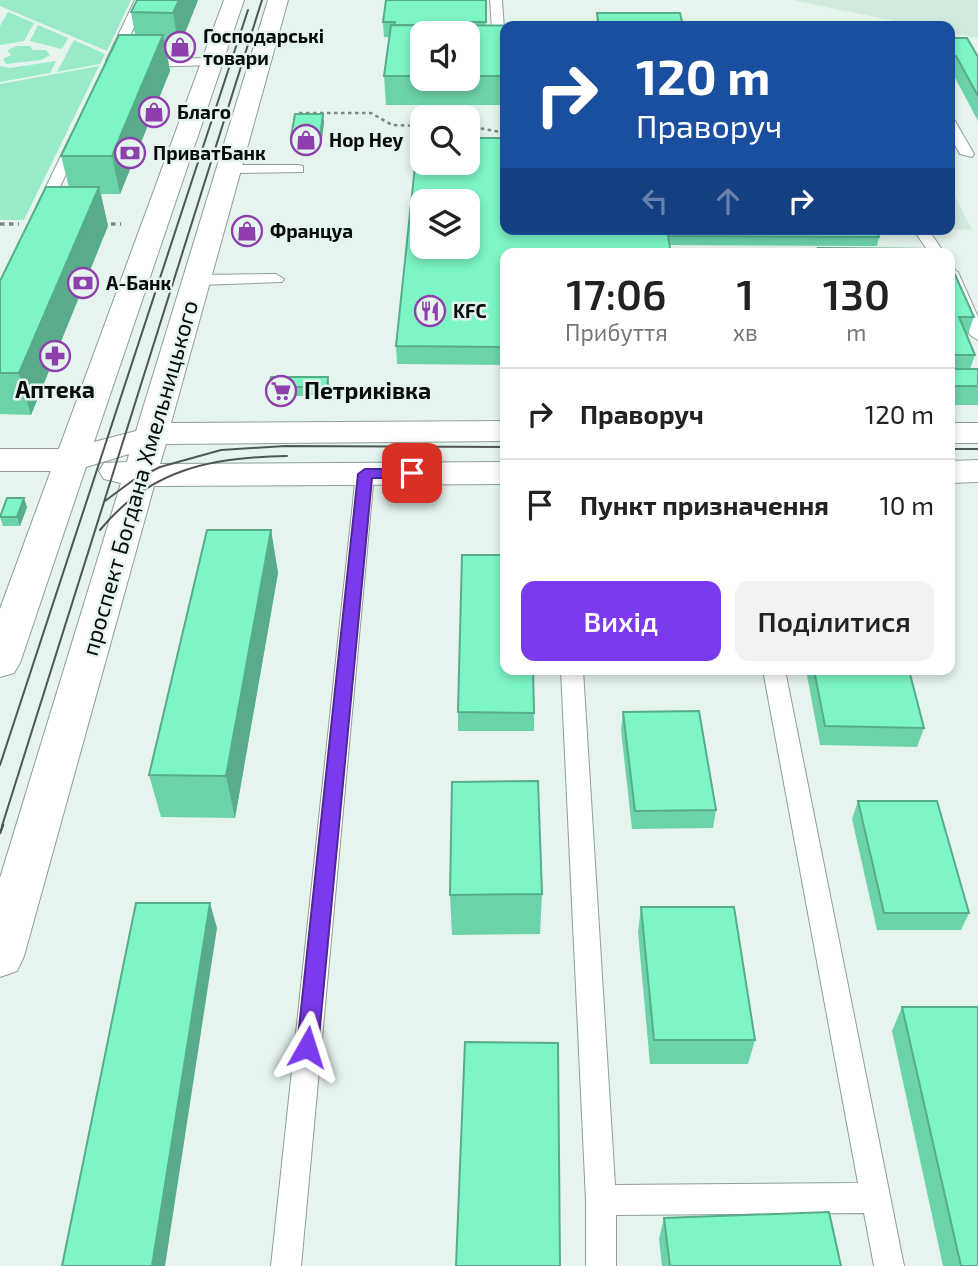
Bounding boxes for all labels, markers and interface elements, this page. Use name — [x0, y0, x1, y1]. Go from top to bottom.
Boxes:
map controls — [410, 21, 480, 259]
button: sound — [410, 21, 480, 91]
place label: Господарські товари — [203, 24, 324, 69]
shop icon: Господарські товари — [163, 30, 197, 64]
text: 120 m — [636, 46, 770, 105]
icon: right — [521, 49, 612, 140]
shop icon: Благо — [137, 95, 171, 129]
place label: Благо — [177, 100, 231, 123]
button: search — [410, 105, 480, 175]
text: Праворуч — [636, 106, 782, 144]
shop icon: Hop Hey — [289, 123, 323, 157]
place label: Hop Hey — [329, 128, 404, 152]
bank icon: ПриватБанк — [113, 136, 147, 170]
place label: ПриватБанк — [153, 141, 266, 164]
icon: left — [636, 182, 674, 220]
icon: ahead — [709, 182, 747, 220]
icon: right — [782, 182, 820, 220]
button: layers — [410, 189, 480, 259]
shop icon: Француа — [230, 214, 264, 248]
place label: Француа — [270, 219, 353, 242]
bank icon: А-Банк — [66, 266, 100, 300]
text: 17:06 — [566, 268, 667, 318]
text: 1 — [736, 268, 754, 318]
text: 130 — [823, 268, 890, 318]
place label: А-Банк — [106, 271, 172, 294]
restaurant icon: KFC — [413, 294, 447, 328]
street label: проспект Богдана Хмельницького — [75, 297, 203, 659]
place label: KFC — [453, 299, 487, 322]
text: Прибуття — [565, 318, 668, 346]
text: хв — [733, 318, 758, 346]
text: m — [846, 318, 866, 346]
pharmacy icon: Аптека — [38, 339, 72, 373]
supermarket icon: Петриківка — [264, 374, 298, 408]
place label: Аптека — [15, 375, 95, 403]
place label: Петриківка — [304, 376, 431, 404]
icon: right — [521, 395, 559, 433]
text: Праворуч — [580, 398, 704, 429]
text: 120 m — [865, 398, 934, 429]
pin — [382, 443, 442, 503]
icon: arrive — [393, 454, 431, 492]
icon: arrive — [521, 486, 559, 524]
text: Пункт призначення — [580, 489, 829, 520]
text: 10 m — [879, 489, 934, 520]
button: Вихід — [521, 581, 721, 661]
button: Поділитися — [735, 581, 934, 661]
position arrow — [270, 1010, 344, 1084]

